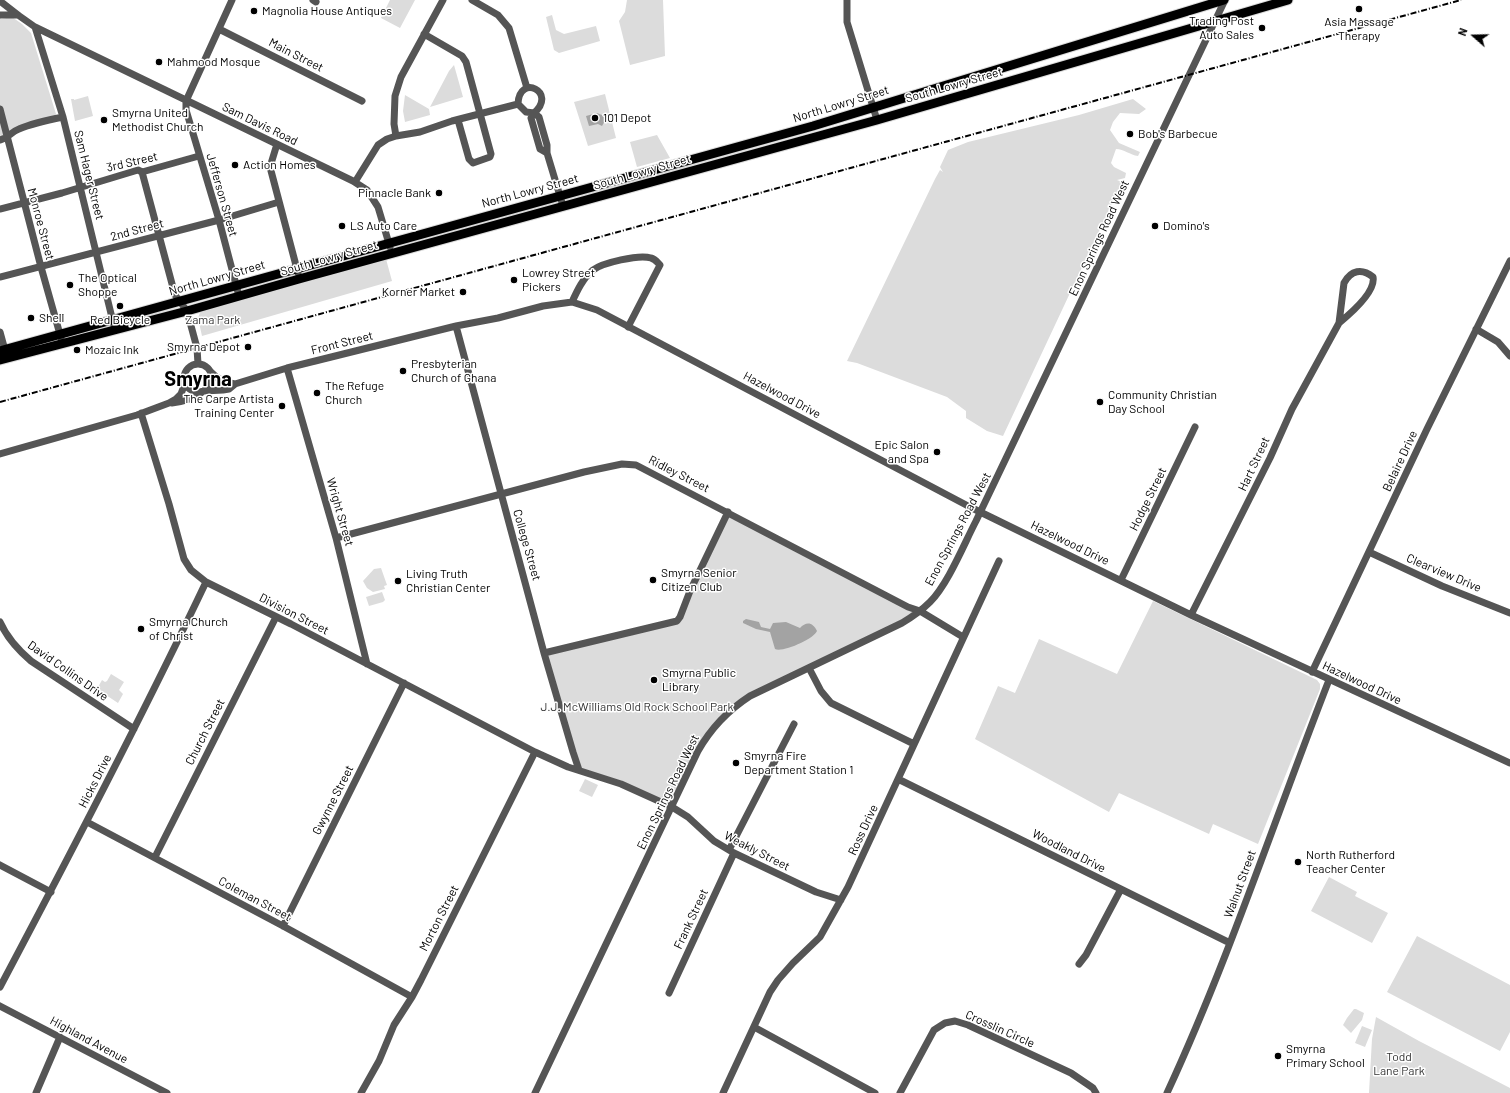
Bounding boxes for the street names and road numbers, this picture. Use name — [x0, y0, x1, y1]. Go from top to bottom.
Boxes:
street label: Main Street — [266, 35, 326, 75]
street label: South Lowry Street — [904, 64, 1004, 106]
street label: North Lowry Street — [791, 83, 891, 125]
street label: Sam Davis Road — [220, 99, 300, 149]
street label: Sam Hager Street — [71, 129, 107, 221]
street label: 3rd Street — [105, 149, 159, 175]
street label: South Lowry Street — [592, 151, 692, 193]
street label: Jefferson Street — [203, 152, 241, 238]
street label: North Lowry Street — [480, 171, 580, 211]
street label: Enon Springs Road West — [1066, 178, 1132, 298]
street label: Monroe Street — [24, 186, 58, 262]
street label: 2nd Street — [109, 216, 165, 244]
street label: South Lowry Street — [279, 237, 379, 279]
street label: North Lowry Street — [167, 257, 267, 299]
street label: Front Street — [309, 328, 375, 358]
street label: Hazelwood Drive — [741, 369, 823, 421]
street label: Belaire Drive — [1380, 428, 1420, 494]
street label: Hart Street — [1235, 435, 1273, 493]
street label: Ridley Street — [646, 452, 712, 496]
street label: Hodge Street — [1126, 465, 1170, 533]
street label: Enon Springs Road West — [922, 470, 994, 588]
street label: Wright Street — [323, 476, 357, 548]
street label: College Street — [510, 508, 544, 582]
street label: Hazelwood Drive — [1028, 518, 1112, 568]
street label: Clearview Drive — [1404, 551, 1484, 595]
street label: Division Street — [257, 590, 331, 638]
street label: David Collins Drive — [25, 638, 111, 704]
street label: Hazelwood Drive — [1320, 658, 1404, 708]
street label: Church Street — [182, 696, 228, 768]
street label: Enon Springs Road West — [634, 732, 702, 852]
street label: Hicks Drive — [75, 752, 115, 810]
street label: Gwynne Street — [309, 763, 357, 837]
street label: Ross Drive — [845, 802, 881, 858]
street label: Woodland Drive — [1030, 826, 1108, 876]
street label: Weakly Street — [722, 828, 792, 874]
street label: Walnut Street — [1221, 848, 1259, 920]
street label: Coleman Street — [216, 874, 294, 924]
street label: Morton Street — [416, 883, 462, 953]
street label: Frank Street — [671, 887, 711, 951]
street label: Crosslin Circle — [963, 1007, 1037, 1051]
street label: Highland Avenue — [48, 1013, 130, 1067]

